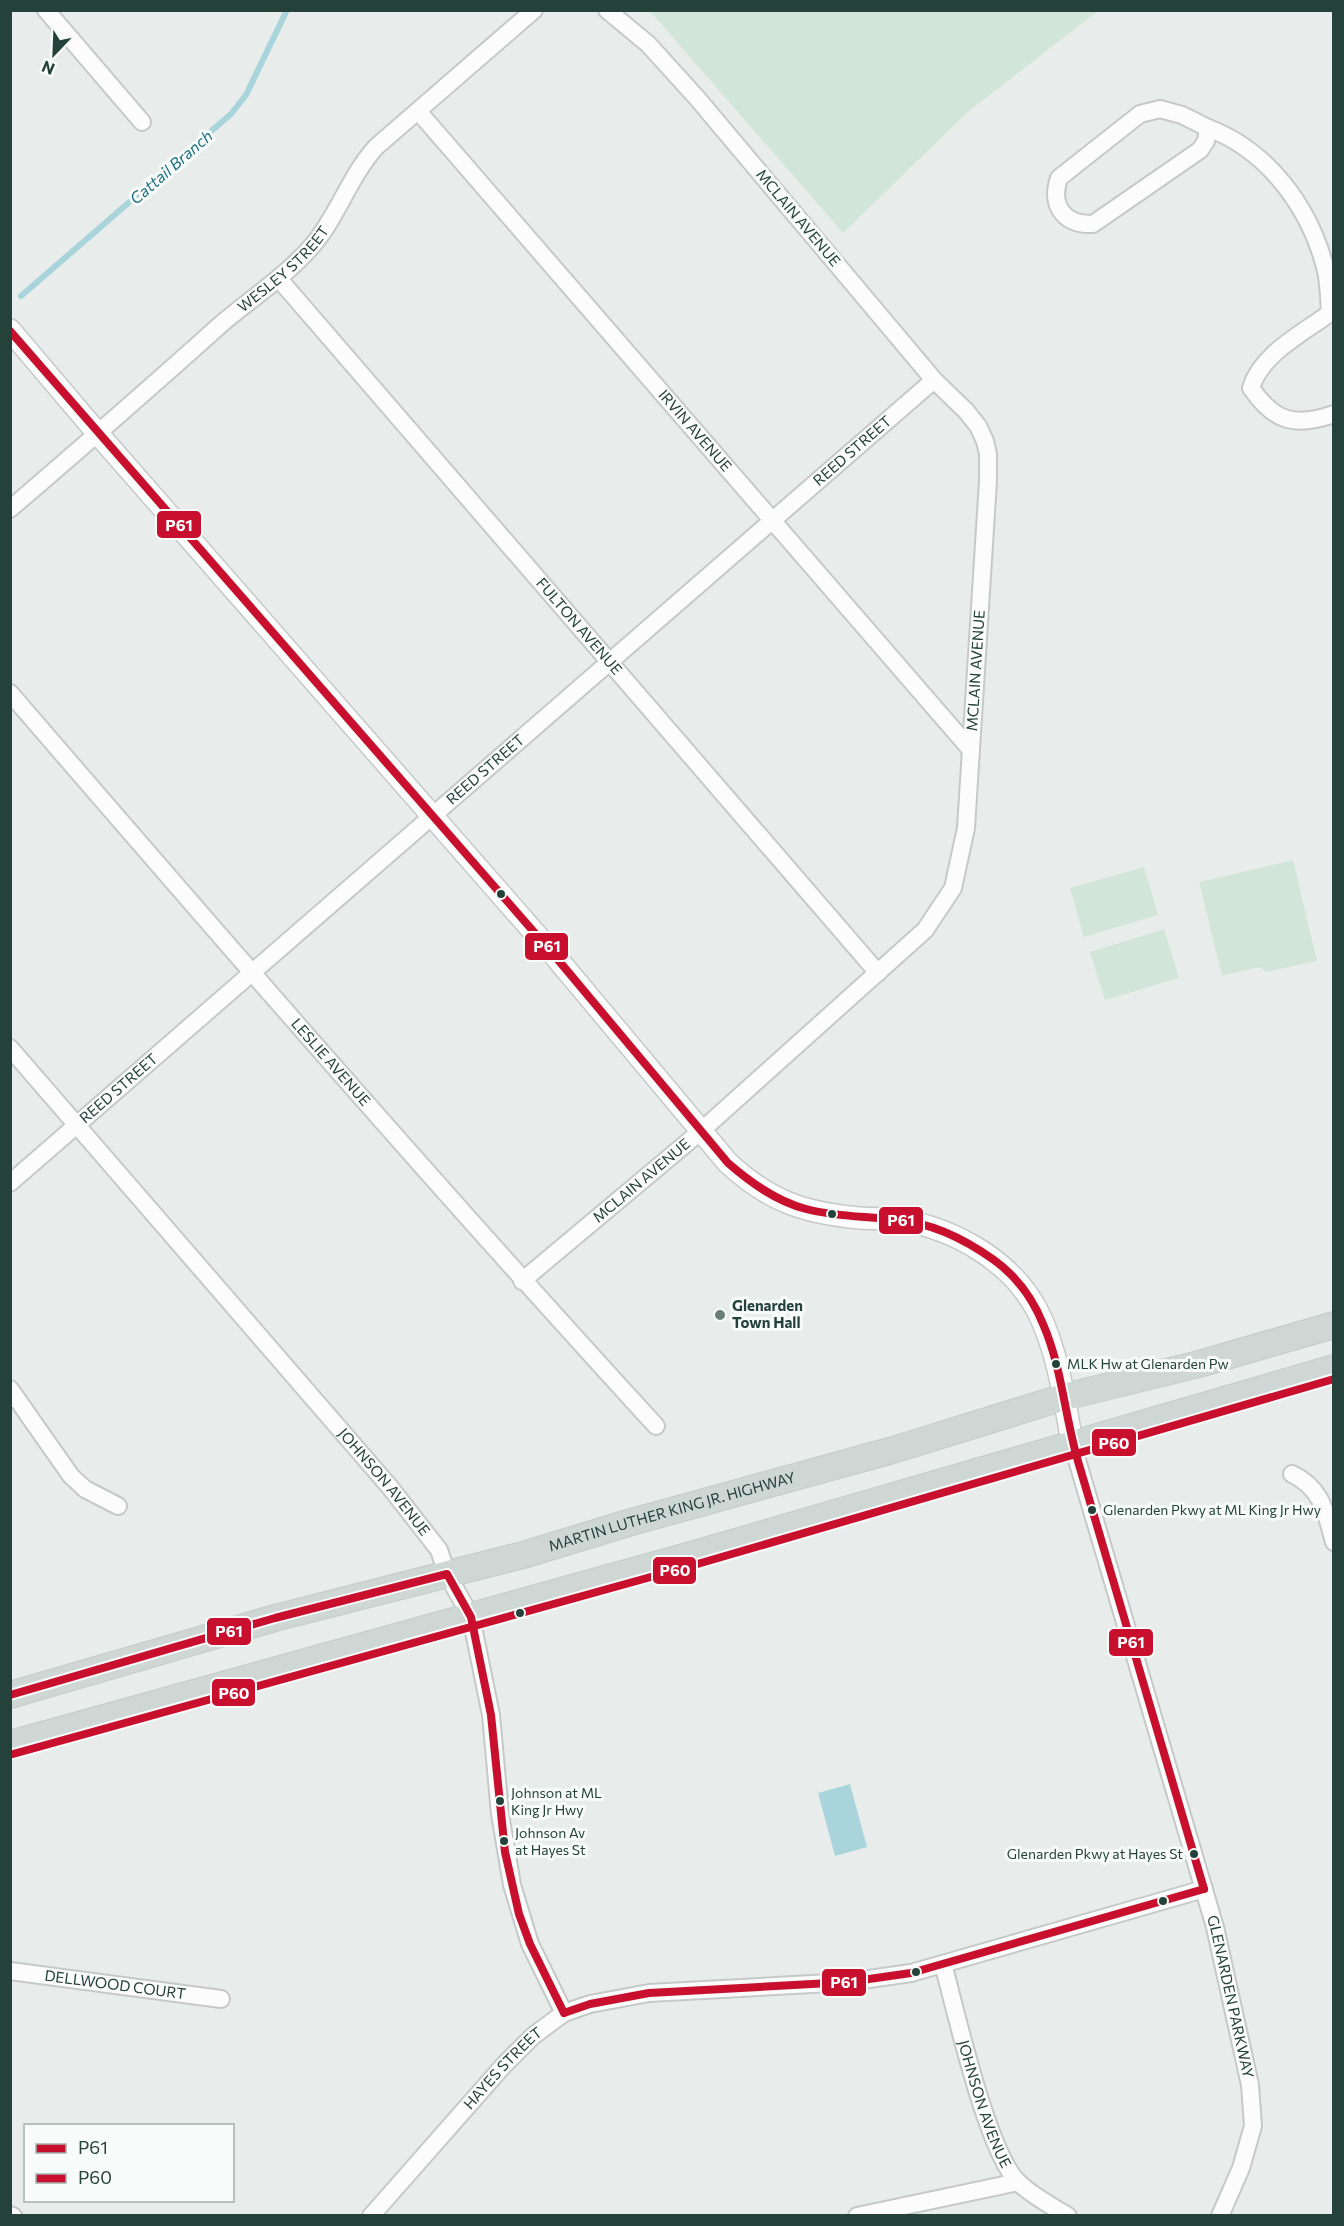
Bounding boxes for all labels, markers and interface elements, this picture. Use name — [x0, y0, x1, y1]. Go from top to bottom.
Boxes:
north arrow — [24, 24, 84, 84]
text: N — [39, 57, 57, 79]
water label: Cattail Branch — [125, 126, 216, 208]
street label: MCLAIN AVENUE — [753, 165, 845, 270]
street label: WESLEY STREET — [233, 222, 332, 315]
street label: IRVIN AVENUE — [655, 386, 736, 475]
street label: REED STREET — [809, 411, 895, 489]
line badge: P61 — [156, 510, 202, 539]
text: P61 — [165, 515, 193, 534]
street label: FULTON AVENUE — [533, 574, 626, 678]
street label: MCLAIN AVENUE — [962, 609, 988, 732]
street label: REED STREET — [442, 730, 528, 808]
unlabelled marker — [495, 888, 507, 900]
line badge: P61 — [524, 932, 569, 961]
text: P61 — [533, 936, 561, 955]
street label: LESLIE AVENUE — [288, 1014, 375, 1109]
street label: REED STREET — [75, 1049, 161, 1127]
street label: MCLAIN AVENUE — [589, 1134, 693, 1226]
line badge: P61 — [878, 1206, 924, 1235]
unlabelled marker — [826, 1208, 838, 1220]
text: P61 — [887, 1210, 915, 1229]
place label: Glenarden Town Hall — [732, 1296, 803, 1331]
marker: Glenarden Town Hall — [713, 1308, 727, 1322]
place label: MLK Hw at Glenarden Pw — [1067, 1355, 1229, 1372]
marker: MLK Hw at Glenarden Pw — [1050, 1358, 1062, 1370]
street label: JOHNSON AVENUE — [335, 1424, 434, 1539]
line badge: P60 — [1091, 1428, 1137, 1457]
text: P60 — [1099, 1433, 1129, 1452]
street label: MARTIN LUTHER KING JR. HIGHWAY — [546, 1467, 797, 1555]
place label: Glenarden Pkwy at ML King Jr Hwy — [1103, 1501, 1321, 1518]
marker: Glenarden Pkwy at ML King Jr Hwy — [1086, 1504, 1098, 1516]
line badge: P60 — [652, 1556, 697, 1585]
text: P60 — [660, 1560, 690, 1579]
unlabelled marker — [514, 1607, 526, 1619]
line badge: P61 — [206, 1617, 252, 1646]
text: P61 — [215, 1621, 243, 1640]
line badge: P61 — [1108, 1628, 1154, 1657]
text: P61 — [1117, 1632, 1145, 1651]
line badge: P60 — [211, 1678, 256, 1707]
text: P60 — [219, 1683, 249, 1702]
place label: Johnson at ML King Jr Hwy — [511, 1784, 602, 1818]
marker: Johnson at ML King Jr Hwy — [494, 1795, 506, 1807]
place label: Johnson Av at Hayes St — [515, 1824, 586, 1858]
marker: Johnson Av at Hayes St — [498, 1835, 510, 1847]
place label: Glenarden Pkwy at Hayes St — [1007, 1845, 1183, 1862]
marker: Glenarden Pkwy at Hayes St — [1188, 1848, 1200, 1860]
unlabelled marker — [1157, 1895, 1169, 1907]
street label: GLENARDEN PARKWAY — [1204, 1913, 1258, 2080]
street label: DELLWOOD COURT — [43, 1966, 187, 2002]
unlabelled marker — [910, 1966, 922, 1978]
line badge: P61 — [821, 1968, 867, 1997]
text: P61 — [830, 1972, 858, 1991]
street label: HAYES STREET — [459, 2022, 545, 2113]
street label: JOHNSON AVENUE — [955, 2038, 1016, 2171]
legend — [24, 2124, 234, 2202]
text: P61 — [78, 2136, 108, 2158]
text: P60 — [78, 2166, 112, 2188]

